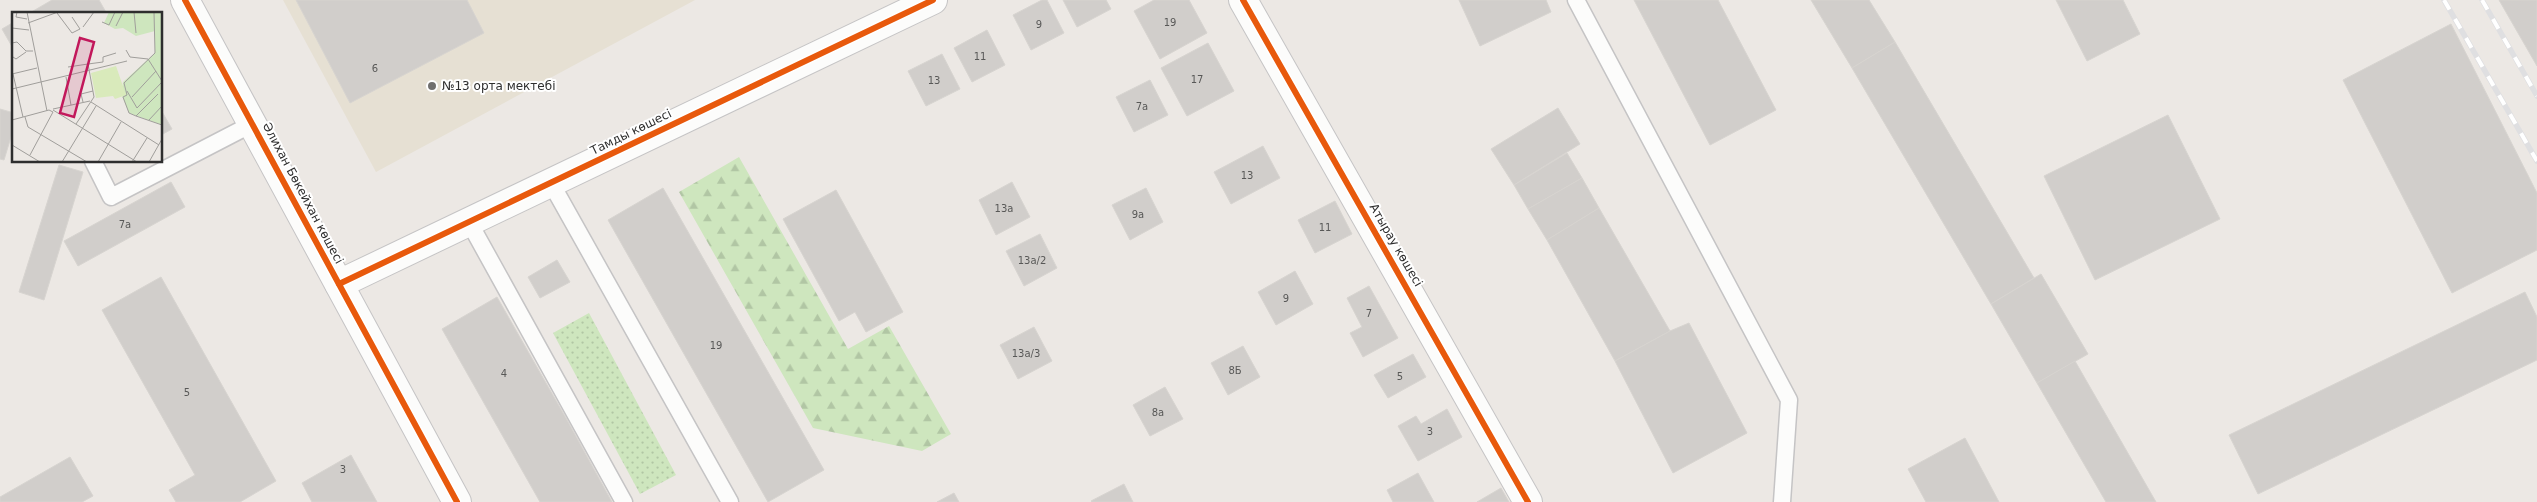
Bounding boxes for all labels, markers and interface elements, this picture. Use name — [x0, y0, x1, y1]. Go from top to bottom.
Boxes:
inset map — [12, 12, 162, 162]
house number: 19 — [1164, 17, 1176, 28]
house number: 9 — [1036, 19, 1042, 30]
house number: 11 — [974, 51, 986, 62]
house number: 6 — [372, 63, 378, 74]
house number: 17 — [1191, 74, 1203, 85]
house number: 13 — [928, 75, 940, 86]
place label: №13 орта мектебі — [442, 79, 555, 93]
marker: №13 орта мектебі — [426, 80, 438, 92]
house number: 7а — [1136, 101, 1148, 112]
street label: Тамды көшесі — [587, 106, 674, 158]
street label: Әлихан Бөкейхан көшесі — [260, 120, 346, 266]
house number: 13 — [1241, 170, 1253, 181]
street label: Атырау көшесі — [1367, 201, 1425, 289]
house number: 13а — [995, 203, 1013, 214]
house number: 9а — [1132, 209, 1144, 220]
house number: 7а — [119, 219, 131, 230]
house number: 11 — [1319, 222, 1331, 233]
house number: 13а/2 — [1018, 255, 1046, 266]
house number: 9 — [1283, 293, 1289, 304]
house number: 7 — [1366, 308, 1372, 319]
house number: 19 — [710, 340, 722, 351]
house number: 13а/3 — [1012, 348, 1040, 359]
house number: 8Б — [1228, 365, 1242, 376]
house number: 4 — [501, 368, 507, 379]
house number: 5 — [1397, 371, 1403, 382]
house number: 5 — [184, 387, 190, 398]
house number: 8а — [1152, 407, 1164, 418]
house number: 3 — [1427, 426, 1433, 437]
house number: 3 — [340, 464, 346, 475]

